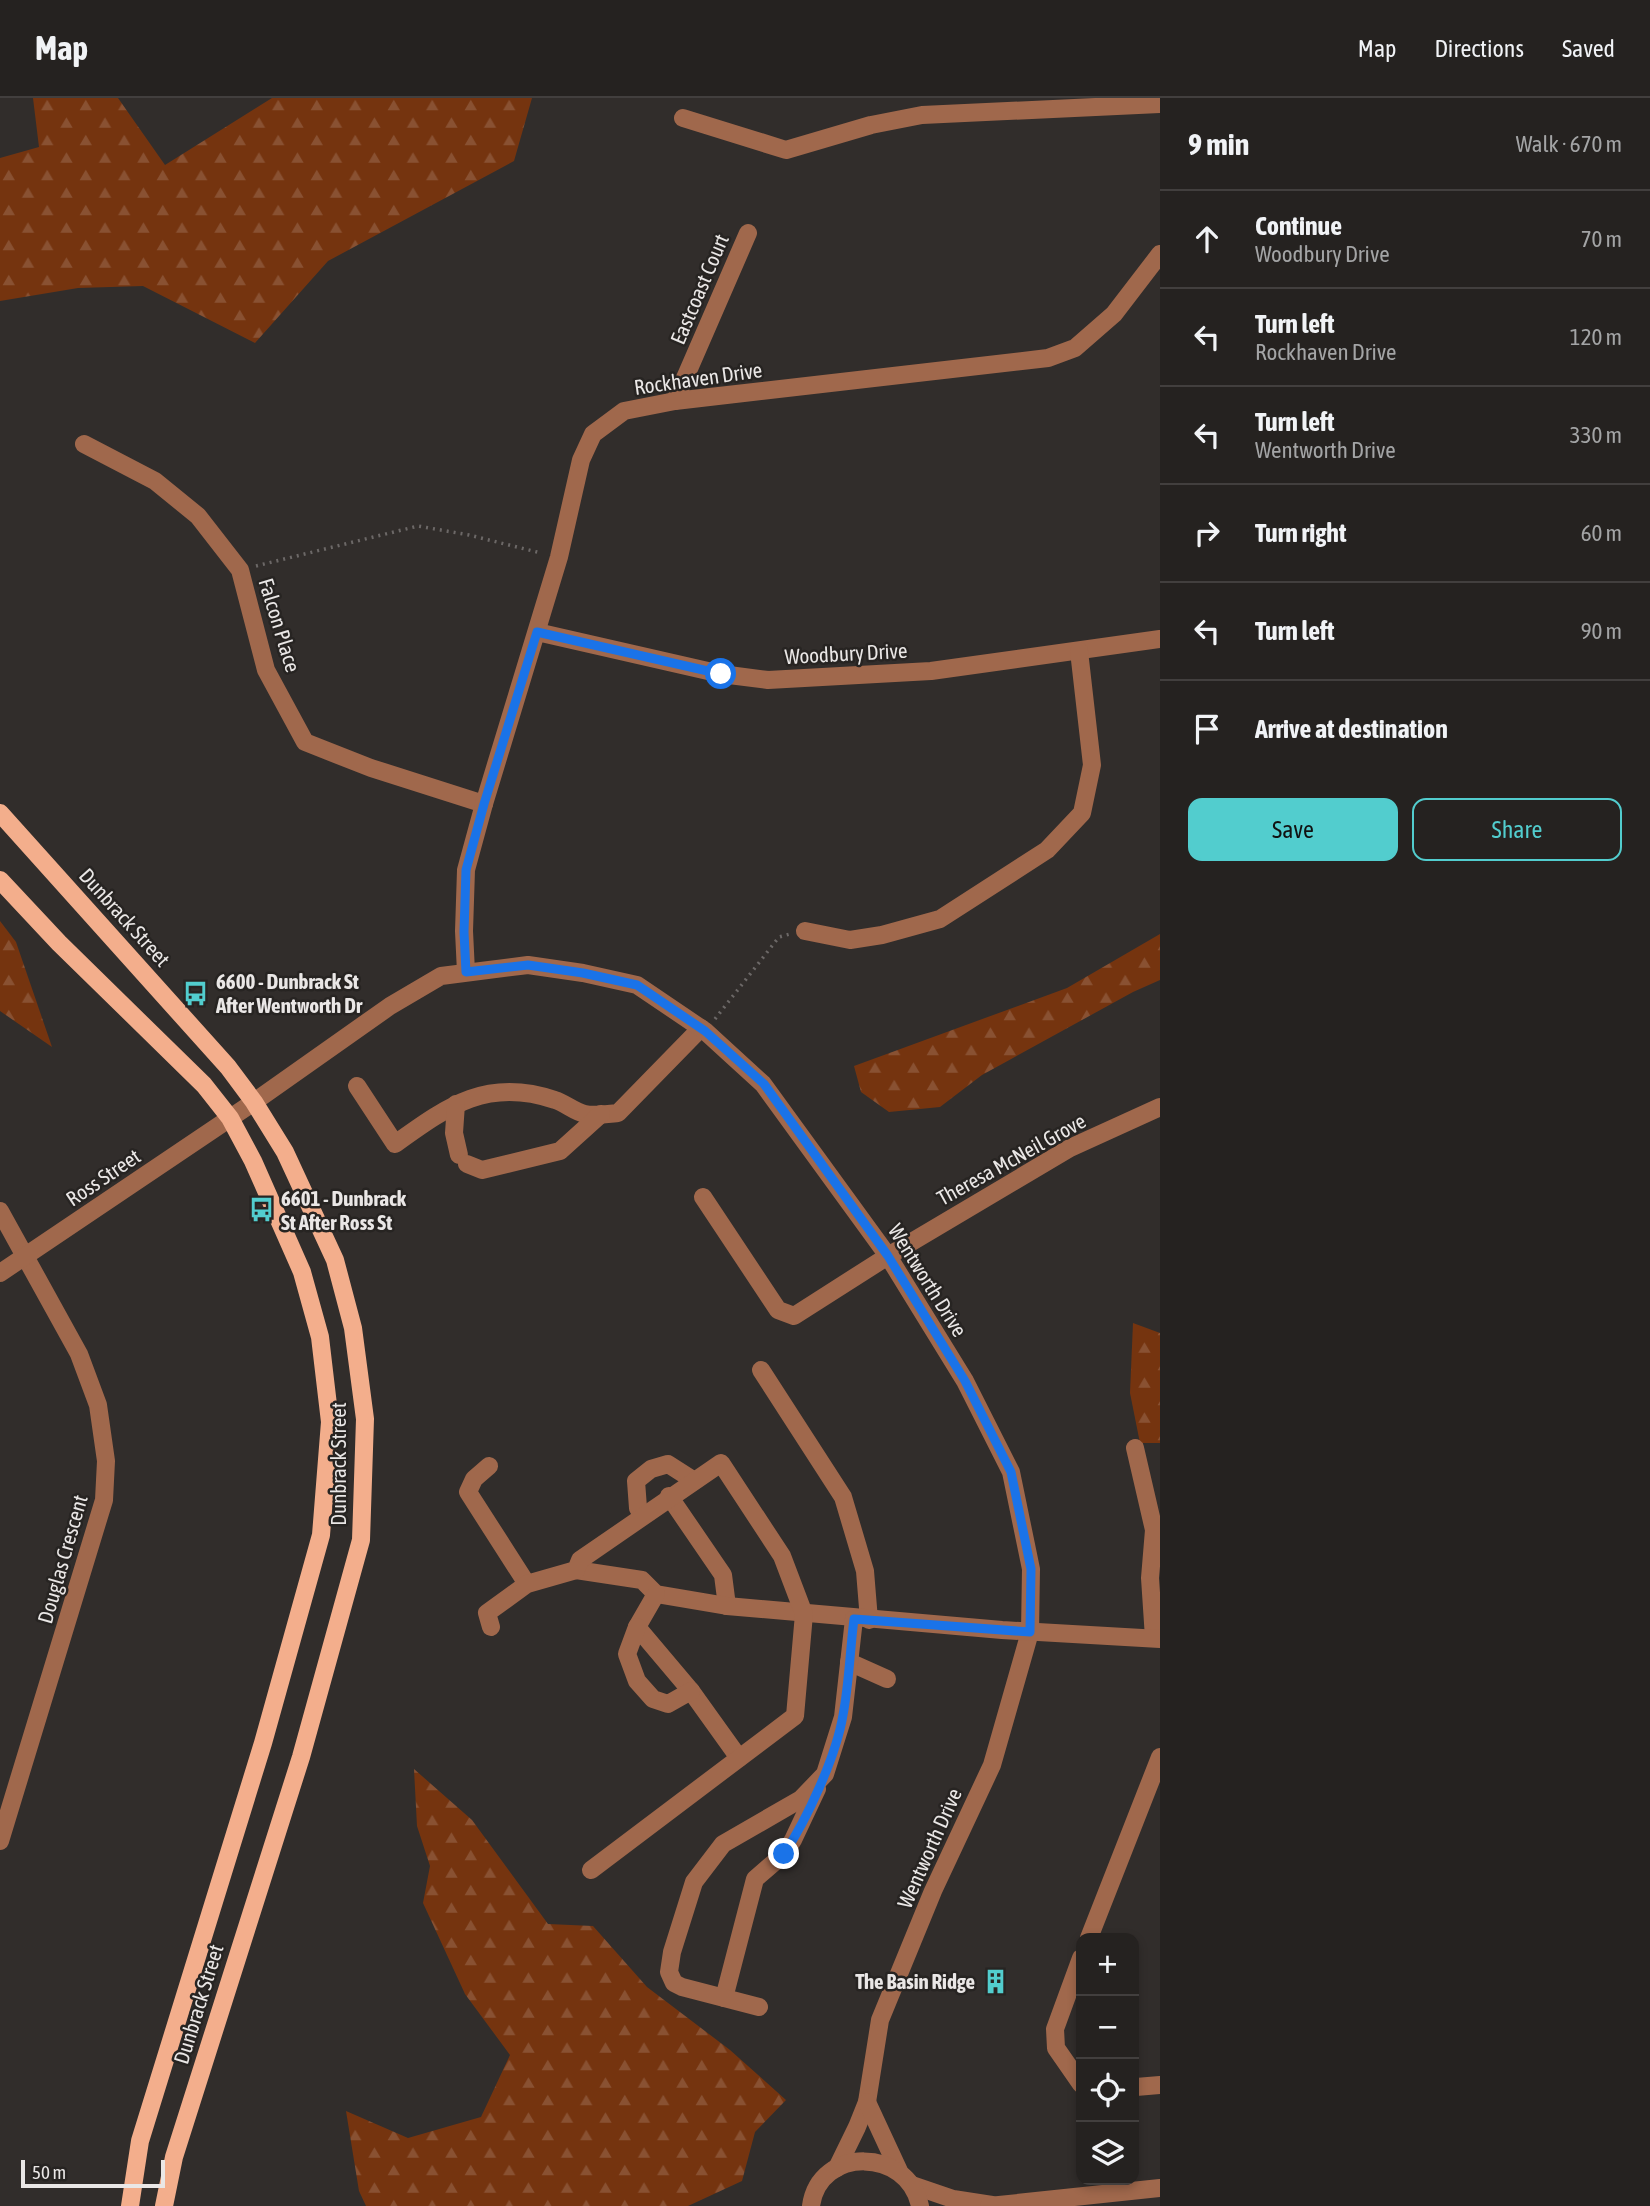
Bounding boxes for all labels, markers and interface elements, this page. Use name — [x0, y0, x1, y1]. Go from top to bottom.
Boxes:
text: Map — [35, 29, 88, 67]
text: Map — [1358, 35, 1396, 62]
text: Directions — [1434, 35, 1524, 62]
text: Saved — [1562, 35, 1615, 62]
text: 9 min — [1188, 127, 1249, 161]
text: Walk · 670 m — [1516, 131, 1622, 157]
text: Continue — [1255, 211, 1342, 241]
icon: ahead — [1188, 220, 1226, 258]
text: 70 m — [1581, 226, 1622, 252]
street label: Eastcoast Court — [665, 230, 733, 348]
text: Woodbury Drive — [1255, 241, 1390, 267]
text: Turn left — [1255, 309, 1335, 339]
icon: left — [1188, 318, 1226, 356]
text: 120 m — [1570, 324, 1622, 350]
text: Rockhaven Drive — [1255, 339, 1396, 365]
street label: Rockhaven Drive — [632, 357, 764, 399]
text: Turn left — [1255, 407, 1335, 437]
icon: left — [1188, 416, 1226, 454]
text: 330 m — [1570, 422, 1622, 448]
text: Wentworth Drive — [1255, 437, 1396, 463]
icon: right — [1188, 514, 1226, 552]
text: Turn right — [1255, 518, 1346, 548]
text: 60 m — [1581, 520, 1622, 546]
street label: Falcon Place — [254, 575, 306, 675]
icon: left — [1188, 612, 1226, 650]
text: Turn left — [1255, 616, 1335, 646]
text: 90 m — [1581, 618, 1622, 644]
street label: Woodbury Drive — [784, 638, 908, 668]
route start — [705, 658, 736, 689]
icon: arrive — [1188, 710, 1226, 748]
text: Arrive at destination — [1255, 714, 1448, 744]
button: Save — [1188, 798, 1398, 861]
button: Share — [1412, 798, 1622, 861]
street label: Dunbrack Street — [75, 863, 175, 971]
place label: 6600 - Dunbrack St After Wentworth Dr — [215, 969, 363, 1017]
bus stop icon: 6600 - Dunbrack St After Wentworth Dr — [182, 979, 210, 1007]
street label: Theresa McNeil Grove — [932, 1108, 1090, 1210]
street label: Ross Street — [61, 1144, 145, 1210]
place label: 6601 - Dunbrack St After Ross St — [281, 1186, 407, 1234]
bus stop icon: 6601 - Dunbrack St After Ross St — [247, 1196, 275, 1224]
street label: Wentworth Drive — [884, 1219, 972, 1341]
street label: Dunbrack Street — [326, 1402, 350, 1526]
street label: Douglas Crescent — [32, 1492, 92, 1626]
street label: Wentworth Drive — [892, 1784, 966, 1912]
route end — [768, 1838, 799, 1869]
map controls — [1076, 1933, 1139, 2185]
button: + — [1076, 1933, 1139, 1996]
street label: Dunbrack Street — [168, 1941, 228, 2067]
building icon: The Basin Ridge — [981, 1967, 1009, 1995]
place label: The Basin Ridge — [855, 1969, 975, 1993]
button: − — [1076, 1996, 1139, 2059]
button: locate — [1076, 2059, 1139, 2122]
button: layers — [1076, 2122, 1139, 2185]
scale bar — [21, 2157, 164, 2189]
text: 50 m — [32, 2161, 66, 2183]

